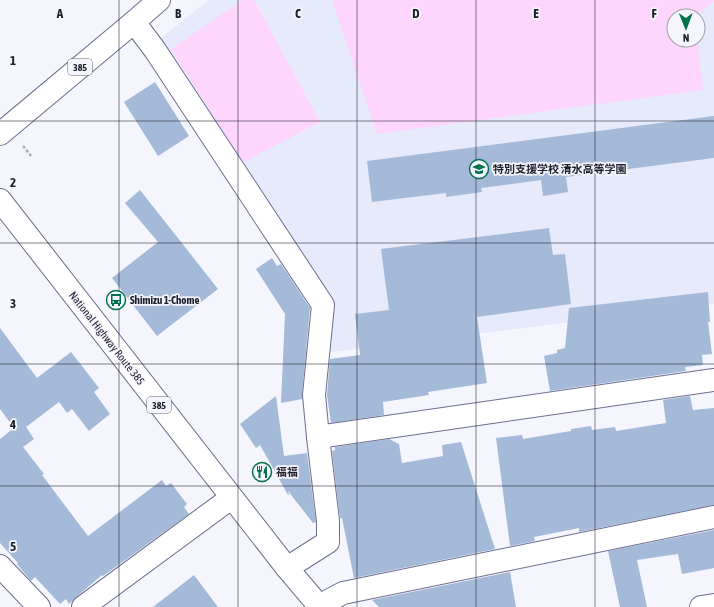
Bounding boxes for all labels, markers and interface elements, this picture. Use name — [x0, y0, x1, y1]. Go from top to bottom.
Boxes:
text: A — [56, 6, 64, 21]
text: B — [175, 6, 182, 21]
text: C — [295, 6, 301, 21]
text: D — [412, 6, 420, 21]
text: E — [533, 6, 539, 21]
text: F — [651, 6, 657, 21]
north arrow — [666, 8, 706, 48]
text: N — [683, 32, 690, 44]
text: 1 — [10, 53, 16, 68]
road number: 385 — [68, 59, 92, 75]
school or university icon: 特別支援学校 清水高等学園 — [468, 158, 490, 180]
place label: 特別支援学校 清水高等学園 — [493, 163, 627, 175]
text: 2 — [10, 175, 16, 190]
street label: National Highway Route 385 — [67, 289, 147, 387]
bus stop icon: Shimizu 1-Chome — [105, 289, 127, 311]
place label: Shimizu 1-Chome — [130, 294, 199, 306]
text: 3 — [10, 296, 16, 311]
road number: 385 — [147, 397, 171, 413]
text: 4 — [9, 417, 16, 432]
restaurant icon: 福福 — [251, 461, 273, 483]
place label: 福福 — [276, 466, 298, 478]
text: 5 — [10, 539, 16, 554]

